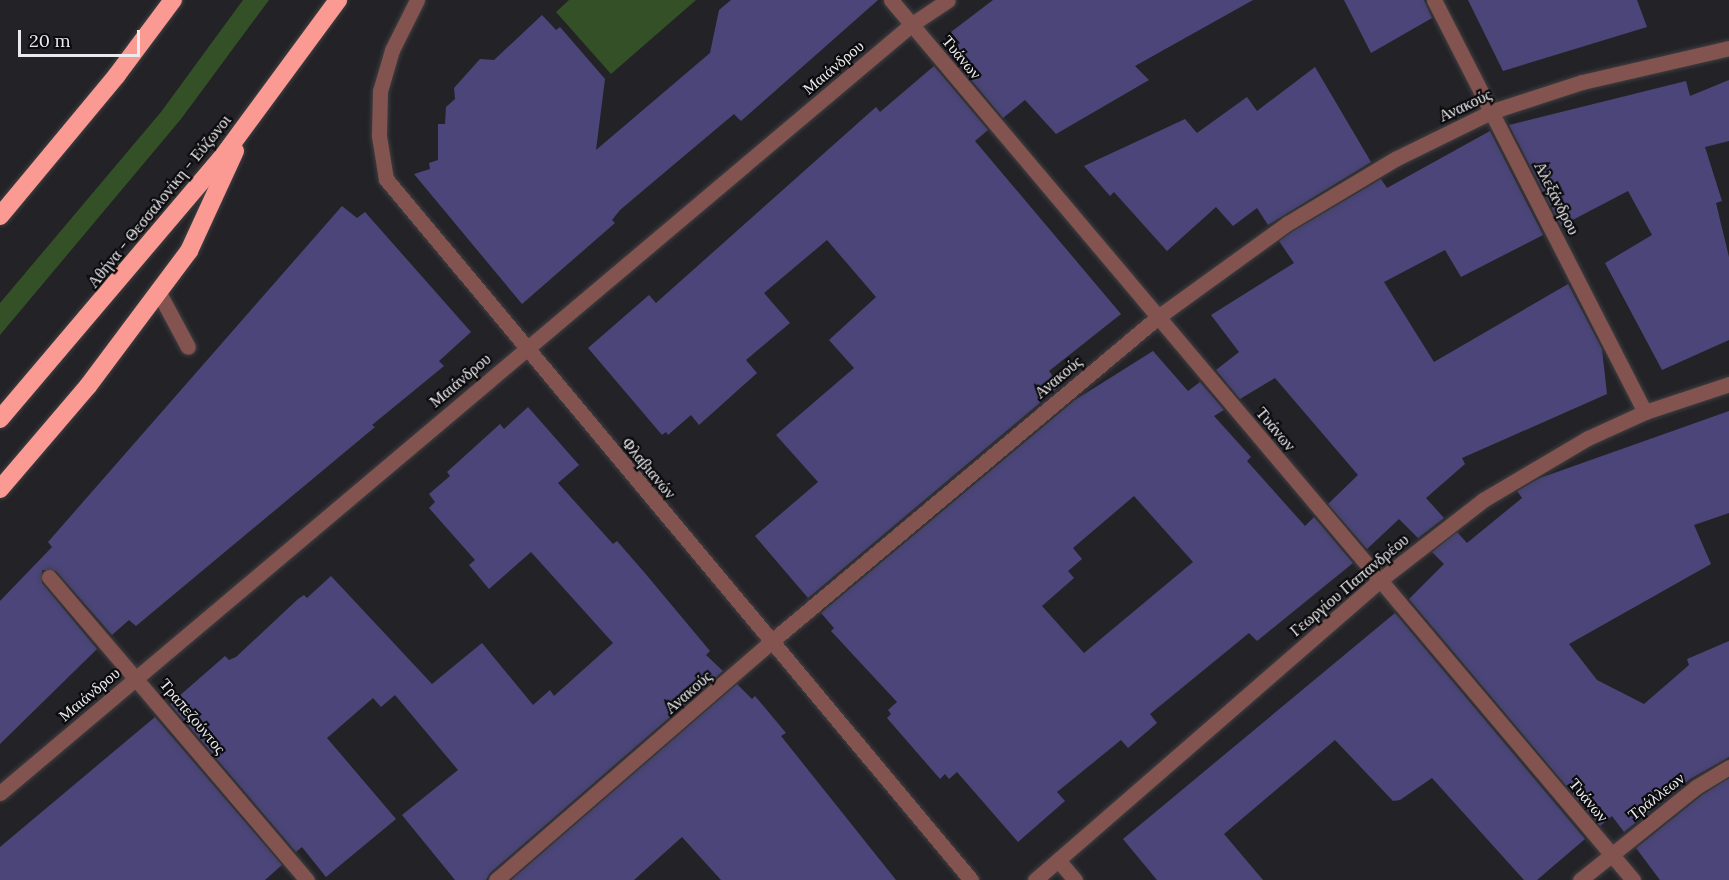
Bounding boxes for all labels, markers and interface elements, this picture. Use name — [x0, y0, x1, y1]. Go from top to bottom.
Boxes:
scale bar — [21, 18, 142, 56]
text: 20 m — [29, 29, 71, 52]
street label: Τυάνων — [938, 31, 986, 83]
street label: Μαιάνδρου — [798, 36, 868, 98]
street label: Ανακούς — [1436, 84, 1494, 126]
street label: Αθήνα - Θεσσαλονίκη - Εύζωνοι — [83, 111, 235, 291]
street label: Αλεξάνδρου — [1530, 158, 1584, 238]
street label: Μαιάνδρου — [425, 349, 495, 411]
street label: Ανακούς — [1030, 352, 1086, 402]
street label: Τυάνων — [1252, 403, 1300, 455]
street label: Φλαβιανών — [618, 434, 680, 502]
street label: Γεωργίου Παπανδρέου — [1286, 530, 1412, 640]
street label: Μαιάνδρου — [54, 663, 124, 725]
street label: Ανακούς — [661, 666, 715, 718]
street label: Τραπεζούντος — [156, 675, 230, 757]
street label: Τράλλεων — [1624, 768, 1688, 824]
street label: Τυάνων — [1565, 774, 1613, 826]

